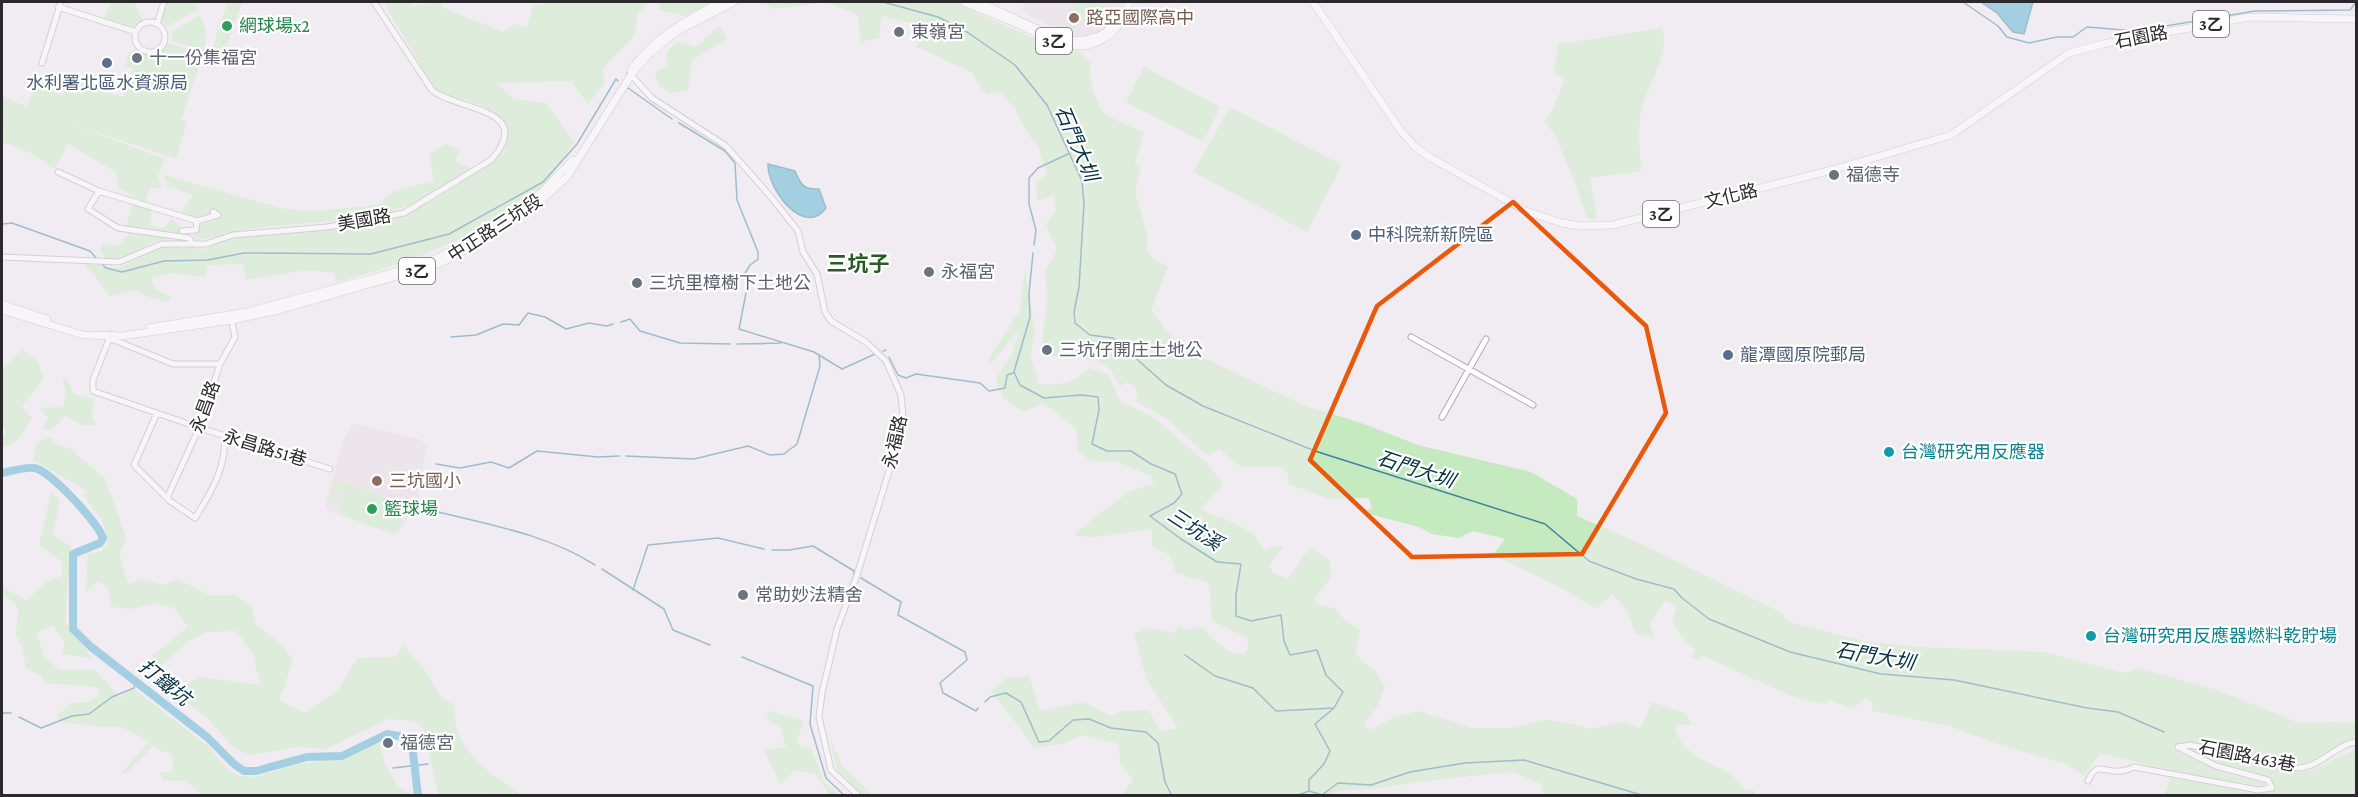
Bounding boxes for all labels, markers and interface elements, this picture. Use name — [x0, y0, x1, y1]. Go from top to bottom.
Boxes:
place label: 路亞國際高中 — [1086, 8, 1194, 28]
marker: 路亞國際高中 — [1067, 11, 1081, 25]
road number: 3乙 — [2193, 11, 2229, 37]
place label: 網球場x2 — [239, 16, 310, 36]
marker: 網球場x2 — [220, 19, 234, 33]
place label: 東嶺宮 — [911, 22, 965, 42]
street label: 石園路 — [2113, 22, 2169, 52]
marker: 東嶺宮 — [892, 25, 906, 39]
road number: 3乙 — [1036, 28, 1072, 54]
place label: 十一份集福宮 — [149, 48, 257, 68]
marker: 十一份集福宮 — [130, 51, 144, 65]
marker: 水利署北區水資源局 — [100, 56, 114, 70]
place label: 水利署北區水資源局 — [26, 73, 188, 93]
water label: 石門大圳 — [1051, 102, 1104, 187]
place label: 福德寺 — [1846, 165, 1900, 185]
marker: 福德寺 — [1827, 168, 1841, 182]
street label: 文化路 — [1702, 180, 1760, 212]
street label: 中正路三坑段 — [444, 190, 546, 266]
road number: 3乙 — [1643, 201, 1679, 227]
street label: 美國路 — [336, 205, 392, 235]
place label: 中科院新新院區 — [1368, 225, 1494, 245]
marker: 中科院新新院區 — [1349, 228, 1363, 242]
district label: 三坑子 — [827, 252, 890, 276]
road number: 3乙 — [399, 258, 435, 284]
place label: 永福宮 — [941, 262, 995, 282]
marker: 永福宮 — [922, 265, 936, 279]
place label: 三坑里樟樹下土地公 — [649, 273, 811, 293]
marker: 三坑里樟樹下土地公 — [630, 276, 644, 290]
place label: 三坑仔開庄土地公 — [1059, 340, 1203, 360]
marker: 三坑仔開庄土地公 — [1040, 343, 1054, 357]
place label: 龍潭國原院郵局 — [1740, 345, 1866, 365]
marker: 龍潭國原院郵局 — [1721, 348, 1735, 362]
street label: 永昌路 — [186, 378, 224, 436]
street label: 永福路 — [879, 413, 911, 471]
street label: 永昌路51巷 — [221, 426, 309, 470]
place label: 台灣研究用反應器 — [1901, 442, 2045, 462]
marker: 台灣研究用反應器 — [1882, 445, 1896, 459]
water label: 石門大圳 — [1375, 446, 1460, 493]
place label: 三坑國小 — [389, 471, 461, 491]
marker: 三坑國小 — [370, 474, 384, 488]
place label: 籃球場 — [384, 499, 438, 519]
marker: 籃球場 — [365, 502, 379, 516]
water label: 三坑溪 — [1164, 503, 1229, 556]
place label: 常助妙法精舍 — [755, 585, 863, 605]
marker: 常助妙法精舍 — [736, 588, 750, 602]
place label: 台灣研究用反應器燃料乾貯場 — [2103, 626, 2337, 646]
marker: 台灣研究用反應器燃料乾貯場 — [2084, 629, 2098, 643]
water label: 石門大圳 — [1834, 638, 1919, 674]
water label: 打鐵坑 — [135, 655, 198, 711]
place label: 福德宮 — [400, 733, 454, 753]
marker: 福德宮 — [381, 736, 395, 750]
street label: 石園路463巷 — [2197, 737, 2297, 775]

